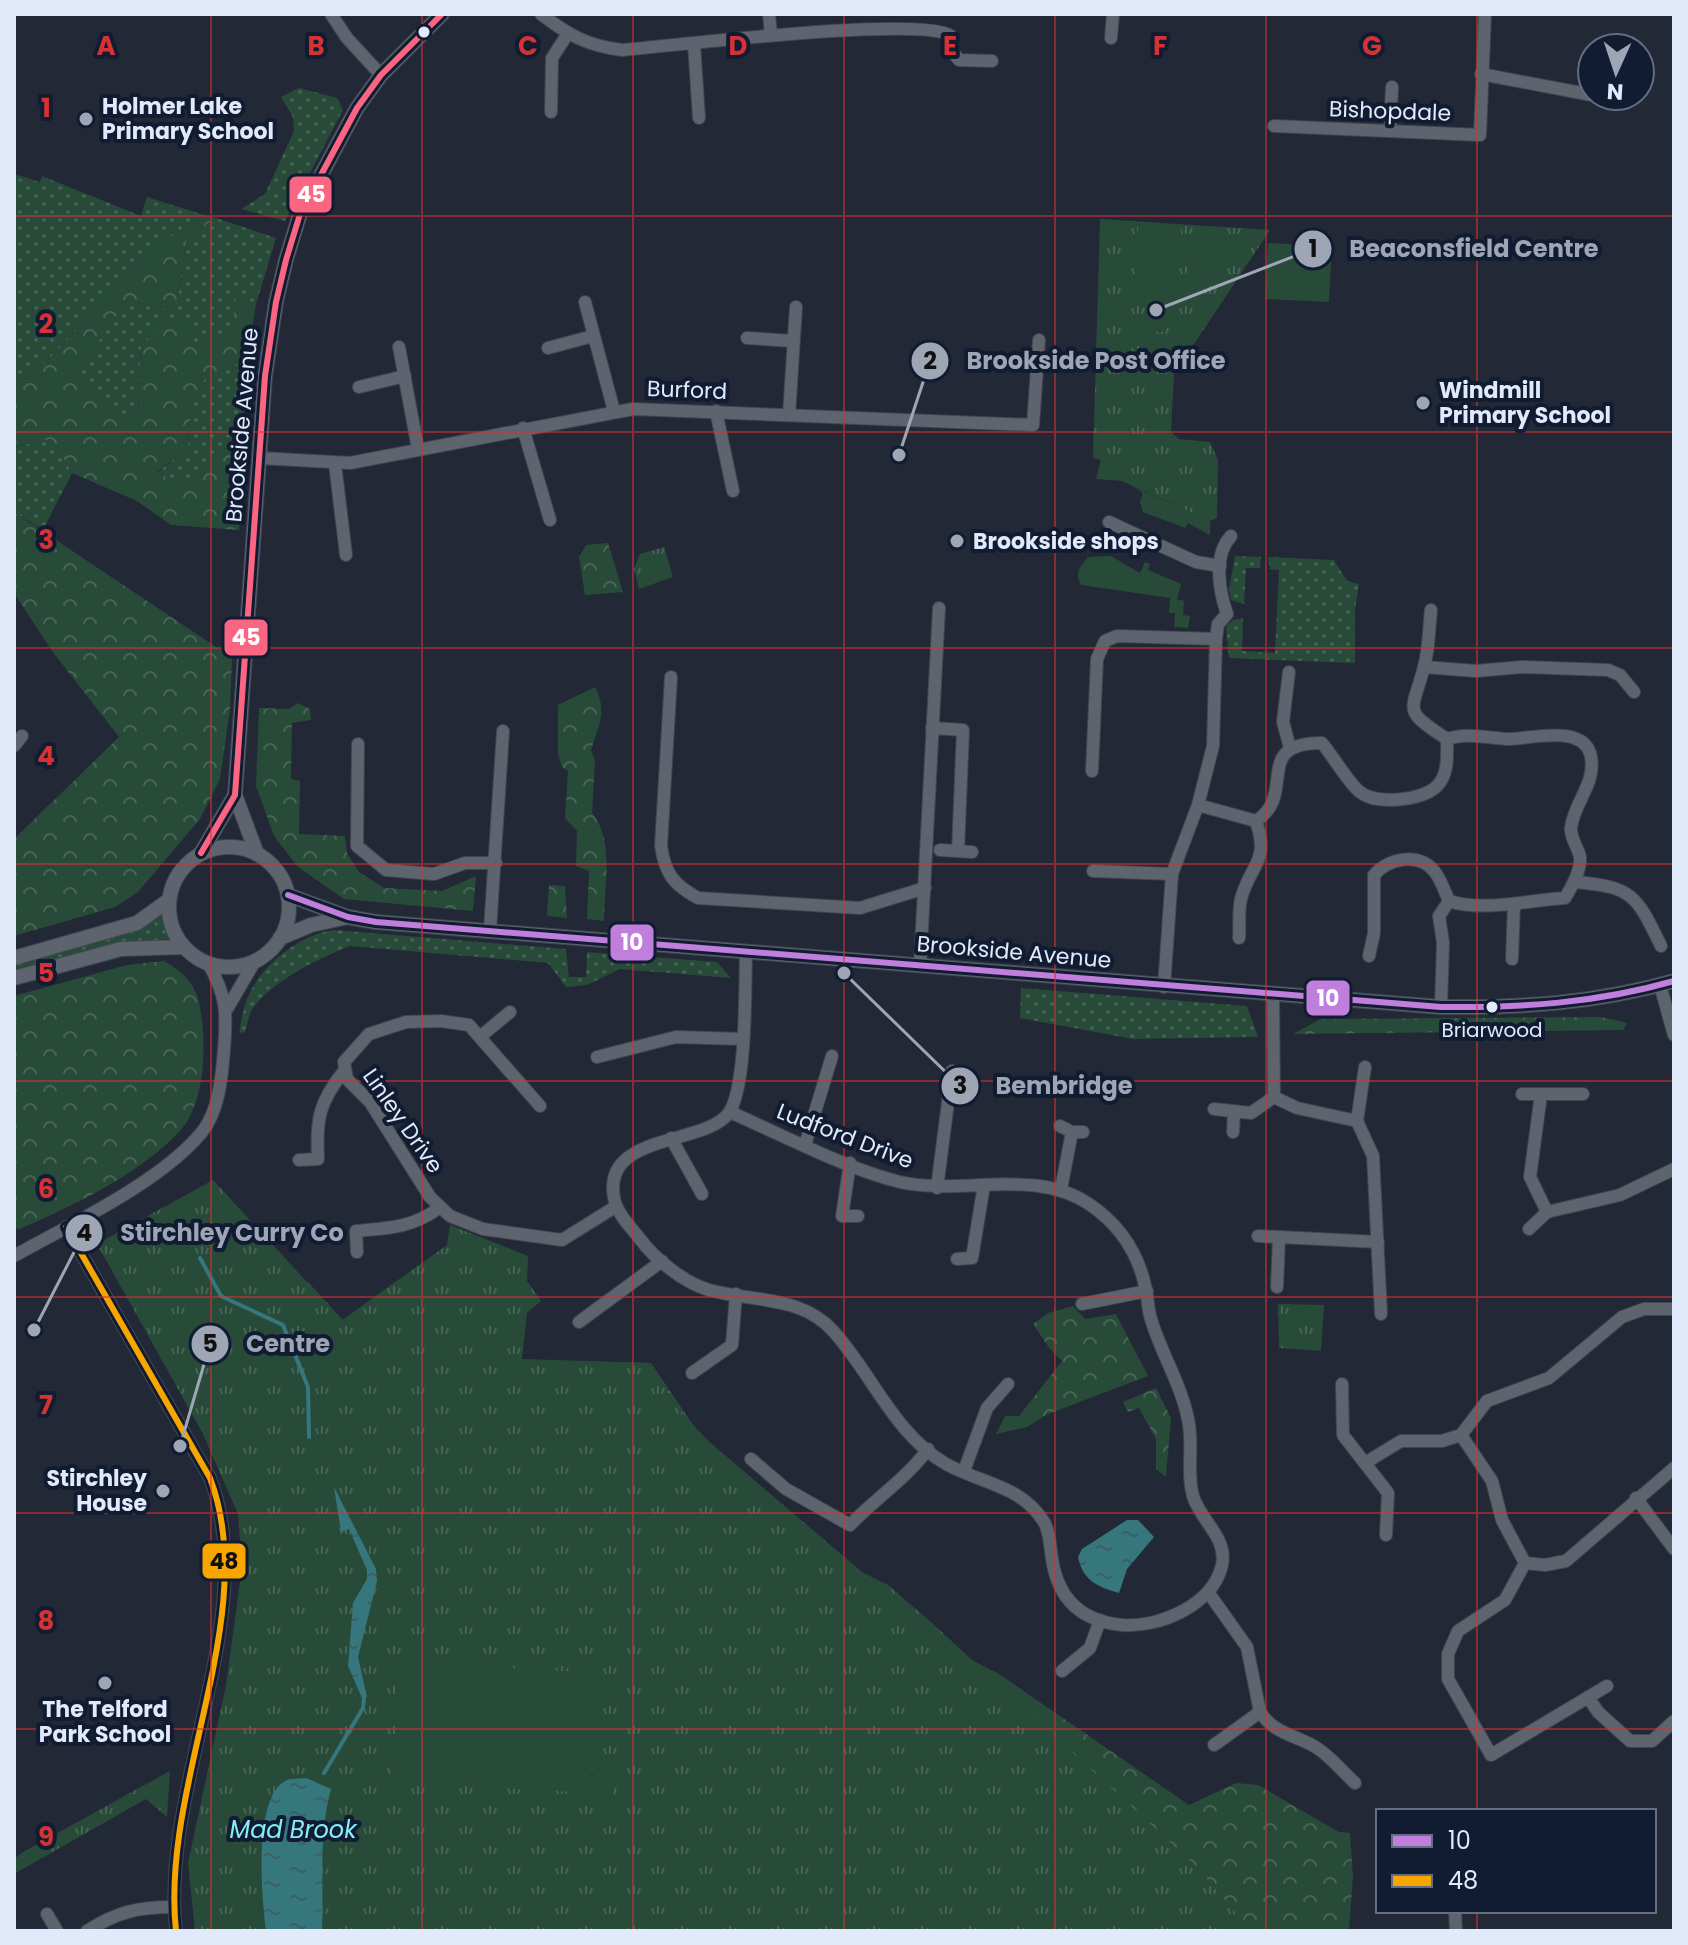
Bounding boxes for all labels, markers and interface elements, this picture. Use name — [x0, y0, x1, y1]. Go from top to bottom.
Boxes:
unlabelled marker — [416, 24, 432, 40]
text: A — [96, 28, 116, 64]
text: B — [307, 28, 325, 64]
text: C — [518, 28, 538, 64]
text: D — [729, 28, 748, 64]
text: E — [943, 28, 957, 64]
text: F — [1153, 28, 1167, 64]
text: G — [1362, 28, 1382, 64]
north arrow — [1576, 32, 1656, 112]
text: N — [1606, 76, 1624, 107]
text: 1 — [41, 90, 51, 126]
place label: Holmer Lake Primary School — [102, 91, 274, 147]
street label: Bishopdale — [1328, 93, 1452, 129]
marker: Holmer Lake Primary School — [77, 110, 95, 128]
line badge: 45 — [288, 175, 333, 214]
text: 45 — [296, 179, 326, 210]
callout: Beaconsfield Centre — [1293, 225, 1615, 273]
text: 1 — [1308, 232, 1318, 265]
text: Beaconsfield Centre — [1349, 232, 1599, 265]
text: 2 — [39, 306, 54, 342]
street label: Brookside Avenue — [218, 326, 266, 524]
callout: Brookside Post Office — [910, 337, 1242, 385]
text: 2 — [923, 344, 937, 377]
text: Brookside Post Office — [966, 344, 1226, 377]
street label: Burford — [646, 373, 728, 407]
place label: Windmill Primary School — [1439, 375, 1611, 431]
marker: Windmill Primary School — [1414, 394, 1432, 412]
text: 3 — [38, 522, 54, 558]
place label: Brookside shops — [973, 526, 1159, 557]
marker: Brookside shops — [948, 532, 966, 550]
line badge: 45 — [223, 618, 269, 657]
text: 45 — [231, 622, 261, 653]
text: 4 — [37, 738, 55, 774]
line badge: 10 — [609, 923, 655, 962]
text: 10 — [621, 927, 643, 958]
street label: Brookside Avenue — [915, 928, 1113, 976]
text: 5 — [38, 955, 54, 991]
line badge: 10 — [1305, 979, 1351, 1017]
text: 10 — [1317, 983, 1339, 1014]
marker: Briarwood — [1484, 999, 1500, 1015]
place label: Briarwood — [1441, 1016, 1543, 1044]
street label: Linley Drive — [355, 1062, 451, 1180]
callout: Bembridge — [940, 1062, 1149, 1110]
text: 3 — [953, 1069, 967, 1102]
text: Bembridge — [995, 1069, 1133, 1102]
street label: Ludford Drive — [772, 1096, 918, 1176]
text: 6 — [38, 1171, 54, 1207]
callout: Stirchley Curry Co — [64, 1209, 360, 1257]
text: 4 — [76, 1216, 92, 1249]
text: Stirchley Curry Co — [120, 1216, 344, 1249]
callout: Centre — [190, 1320, 346, 1368]
text: 5 — [202, 1327, 218, 1360]
text: Centre — [246, 1327, 330, 1360]
text: 7 — [39, 1387, 53, 1423]
place label: Stirchley House — [47, 1463, 147, 1519]
marker: Stirchley House — [154, 1482, 172, 1500]
line badge: 48 — [201, 1542, 247, 1580]
text: 48 — [209, 1546, 239, 1577]
text: 8 — [38, 1603, 54, 1639]
marker: The Telford Park School — [96, 1674, 114, 1692]
place label: The Telford Park School — [39, 1694, 171, 1750]
legend — [1376, 1809, 1656, 1913]
water label: Mad Brook — [229, 1813, 358, 1846]
text: 9 — [38, 1819, 54, 1855]
text: 10 — [1448, 1824, 1471, 1857]
text: 48 — [1448, 1864, 1478, 1897]

